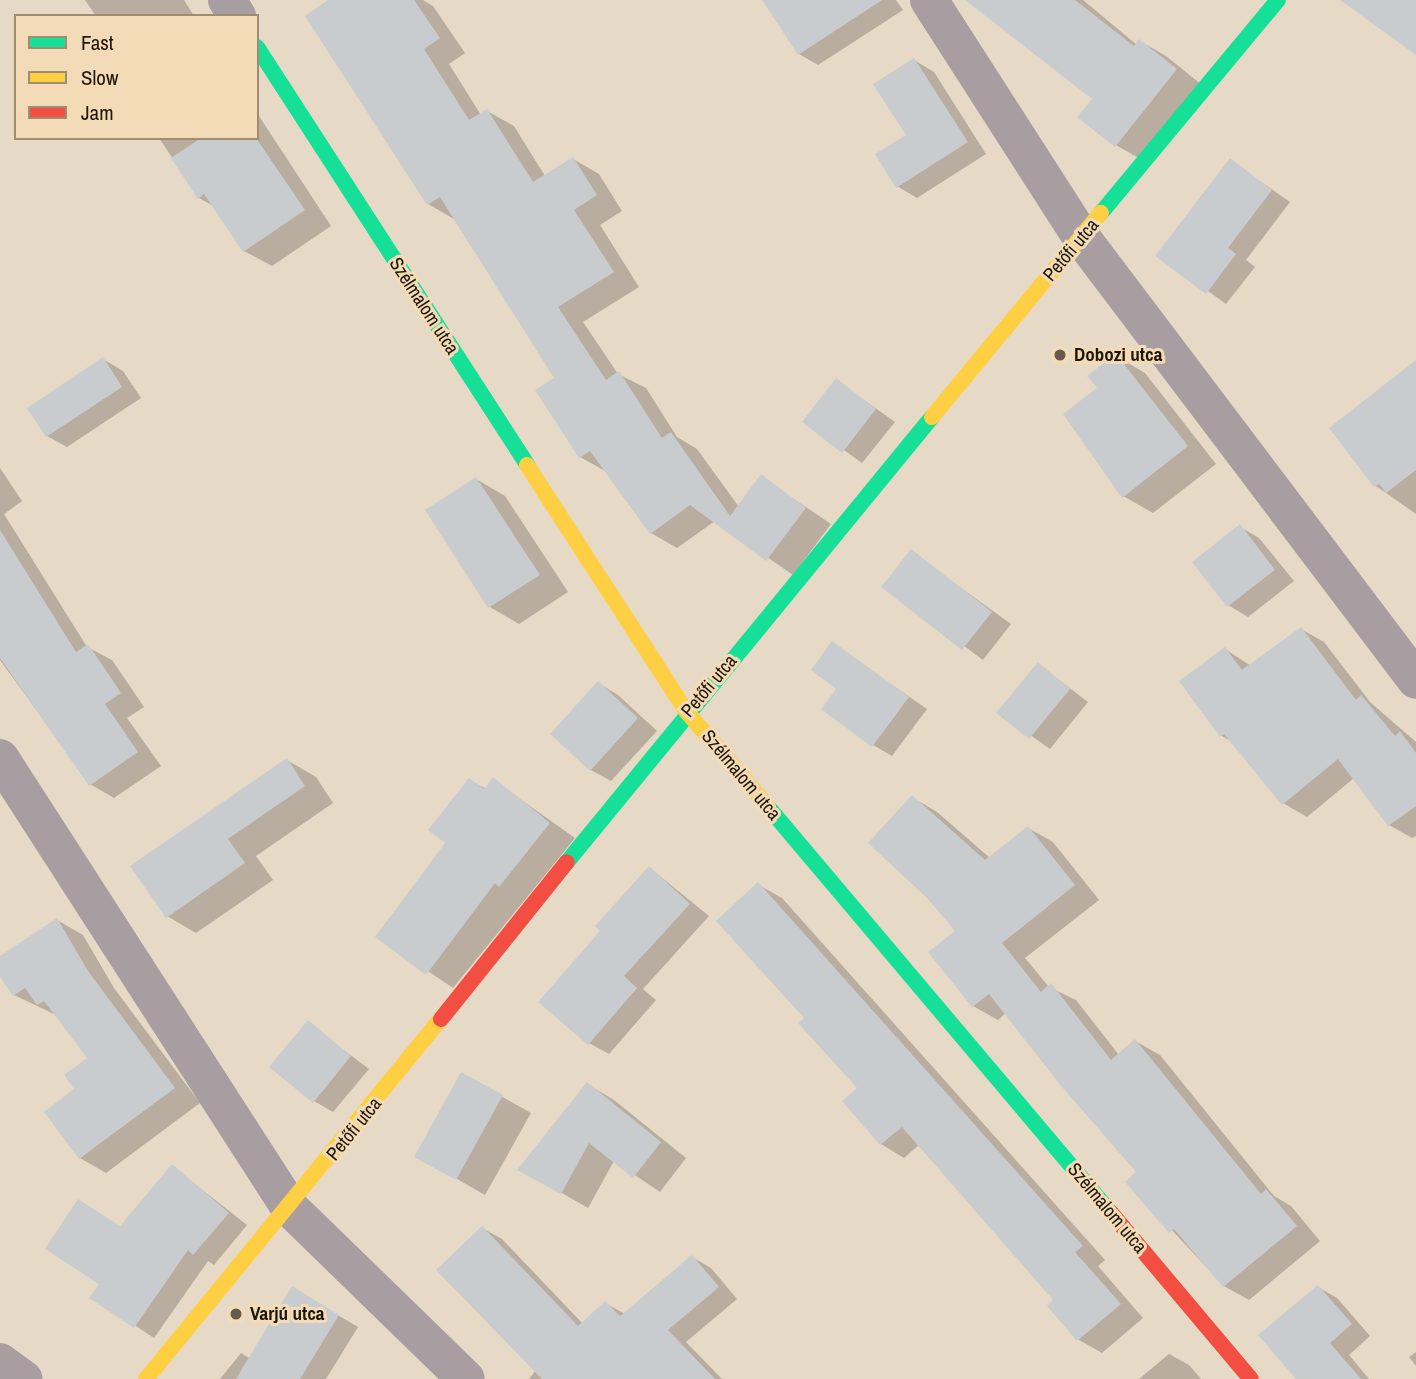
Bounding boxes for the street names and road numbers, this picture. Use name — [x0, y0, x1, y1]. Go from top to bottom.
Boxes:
street label: Petőfi utca — [1038, 214, 1104, 286]
street label: Szélmalom utca — [384, 253, 464, 359]
street label: Petőfi utca — [676, 650, 742, 722]
street label: Szélmalom utca — [697, 725, 785, 825]
street label: Petőfi utca — [322, 1093, 386, 1165]
street label: Szélmalom utca — [1063, 1158, 1151, 1258]

